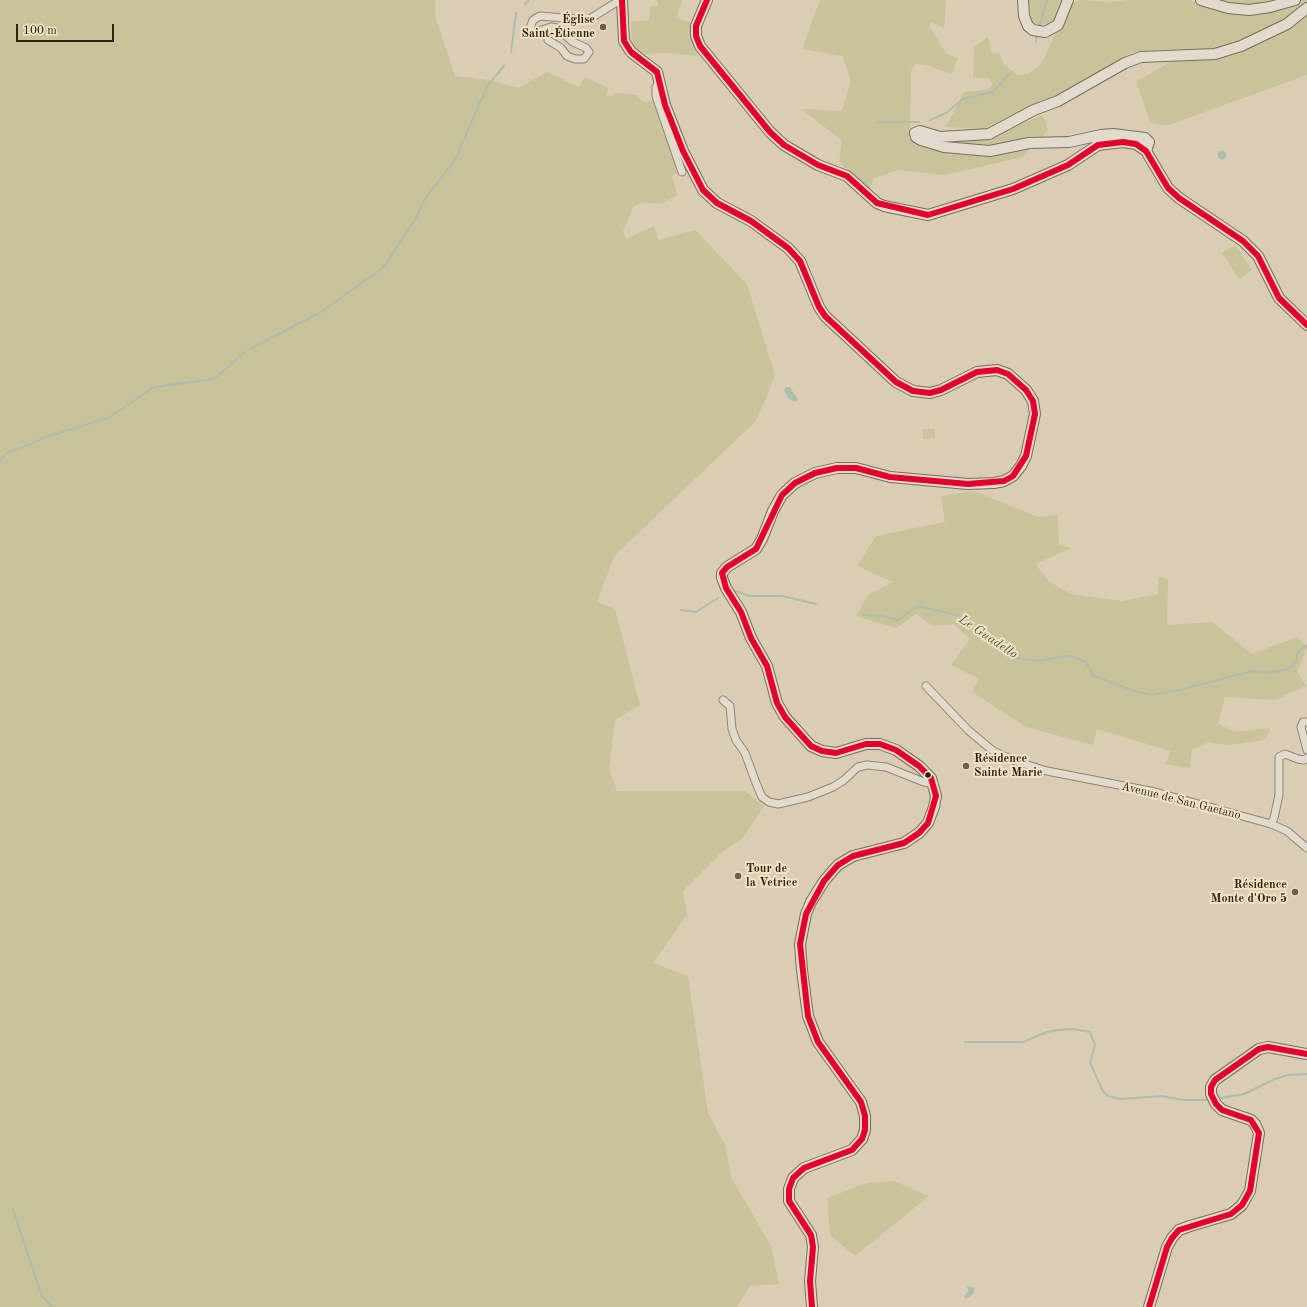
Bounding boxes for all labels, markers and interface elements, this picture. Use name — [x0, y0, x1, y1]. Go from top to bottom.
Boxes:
place label: Église Saint-Étienne — [522, 13, 595, 41]
scale bar — [18, 16, 116, 42]
marker: Église Saint-Étienne — [598, 22, 608, 32]
text: 100 m — [23, 25, 57, 37]
water label: Le Guadello — [956, 612, 1020, 662]
place label: Résidence Sainte Marie — [974, 752, 1042, 780]
marker: Résidence Sainte Marie — [961, 761, 971, 771]
unlabelled marker — [923, 770, 933, 780]
street label: Avenue de San Gaetano — [1120, 779, 1242, 823]
place label: Tour de la Vetrice — [746, 862, 797, 890]
marker: Tour de la Vetrice — [733, 871, 743, 881]
place label: Résidence Monte d'Oro 5 — [1211, 878, 1287, 906]
marker: Résidence Monte d'Oro 5 — [1290, 887, 1300, 897]

